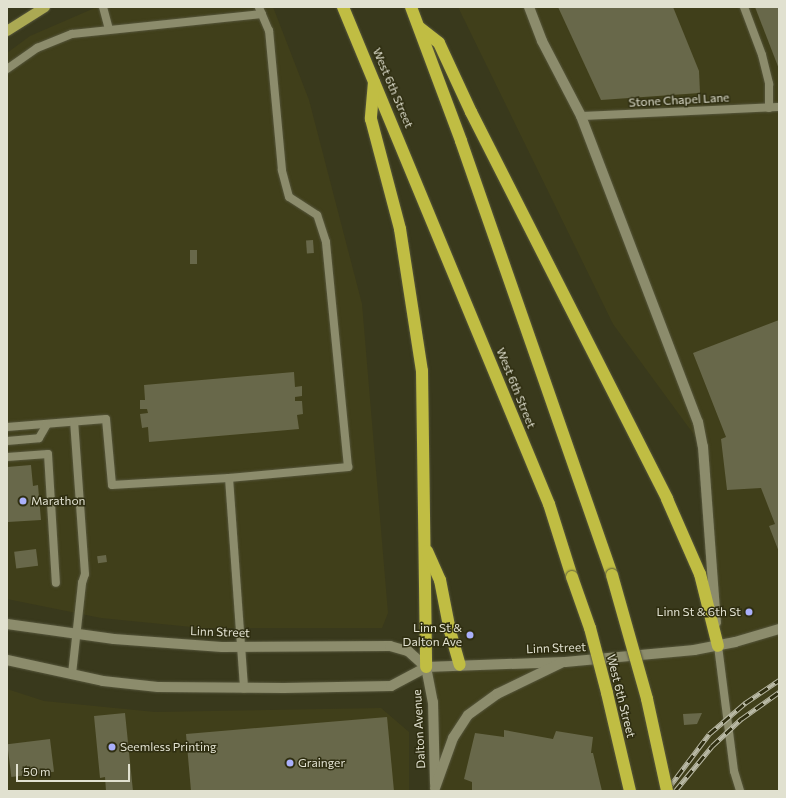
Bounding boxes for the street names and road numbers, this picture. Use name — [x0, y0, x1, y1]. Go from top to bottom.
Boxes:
street label: West 6th Street — [370, 46, 416, 130]
street label: Stone Chapel Lane — [628, 90, 730, 110]
street label: West 6th Street — [493, 346, 539, 430]
street label: Linn Street — [190, 624, 250, 640]
street label: Linn Street — [526, 640, 586, 656]
street label: West 6th Street — [604, 653, 638, 739]
street label: Dalton Avenue — [410, 689, 428, 769]

